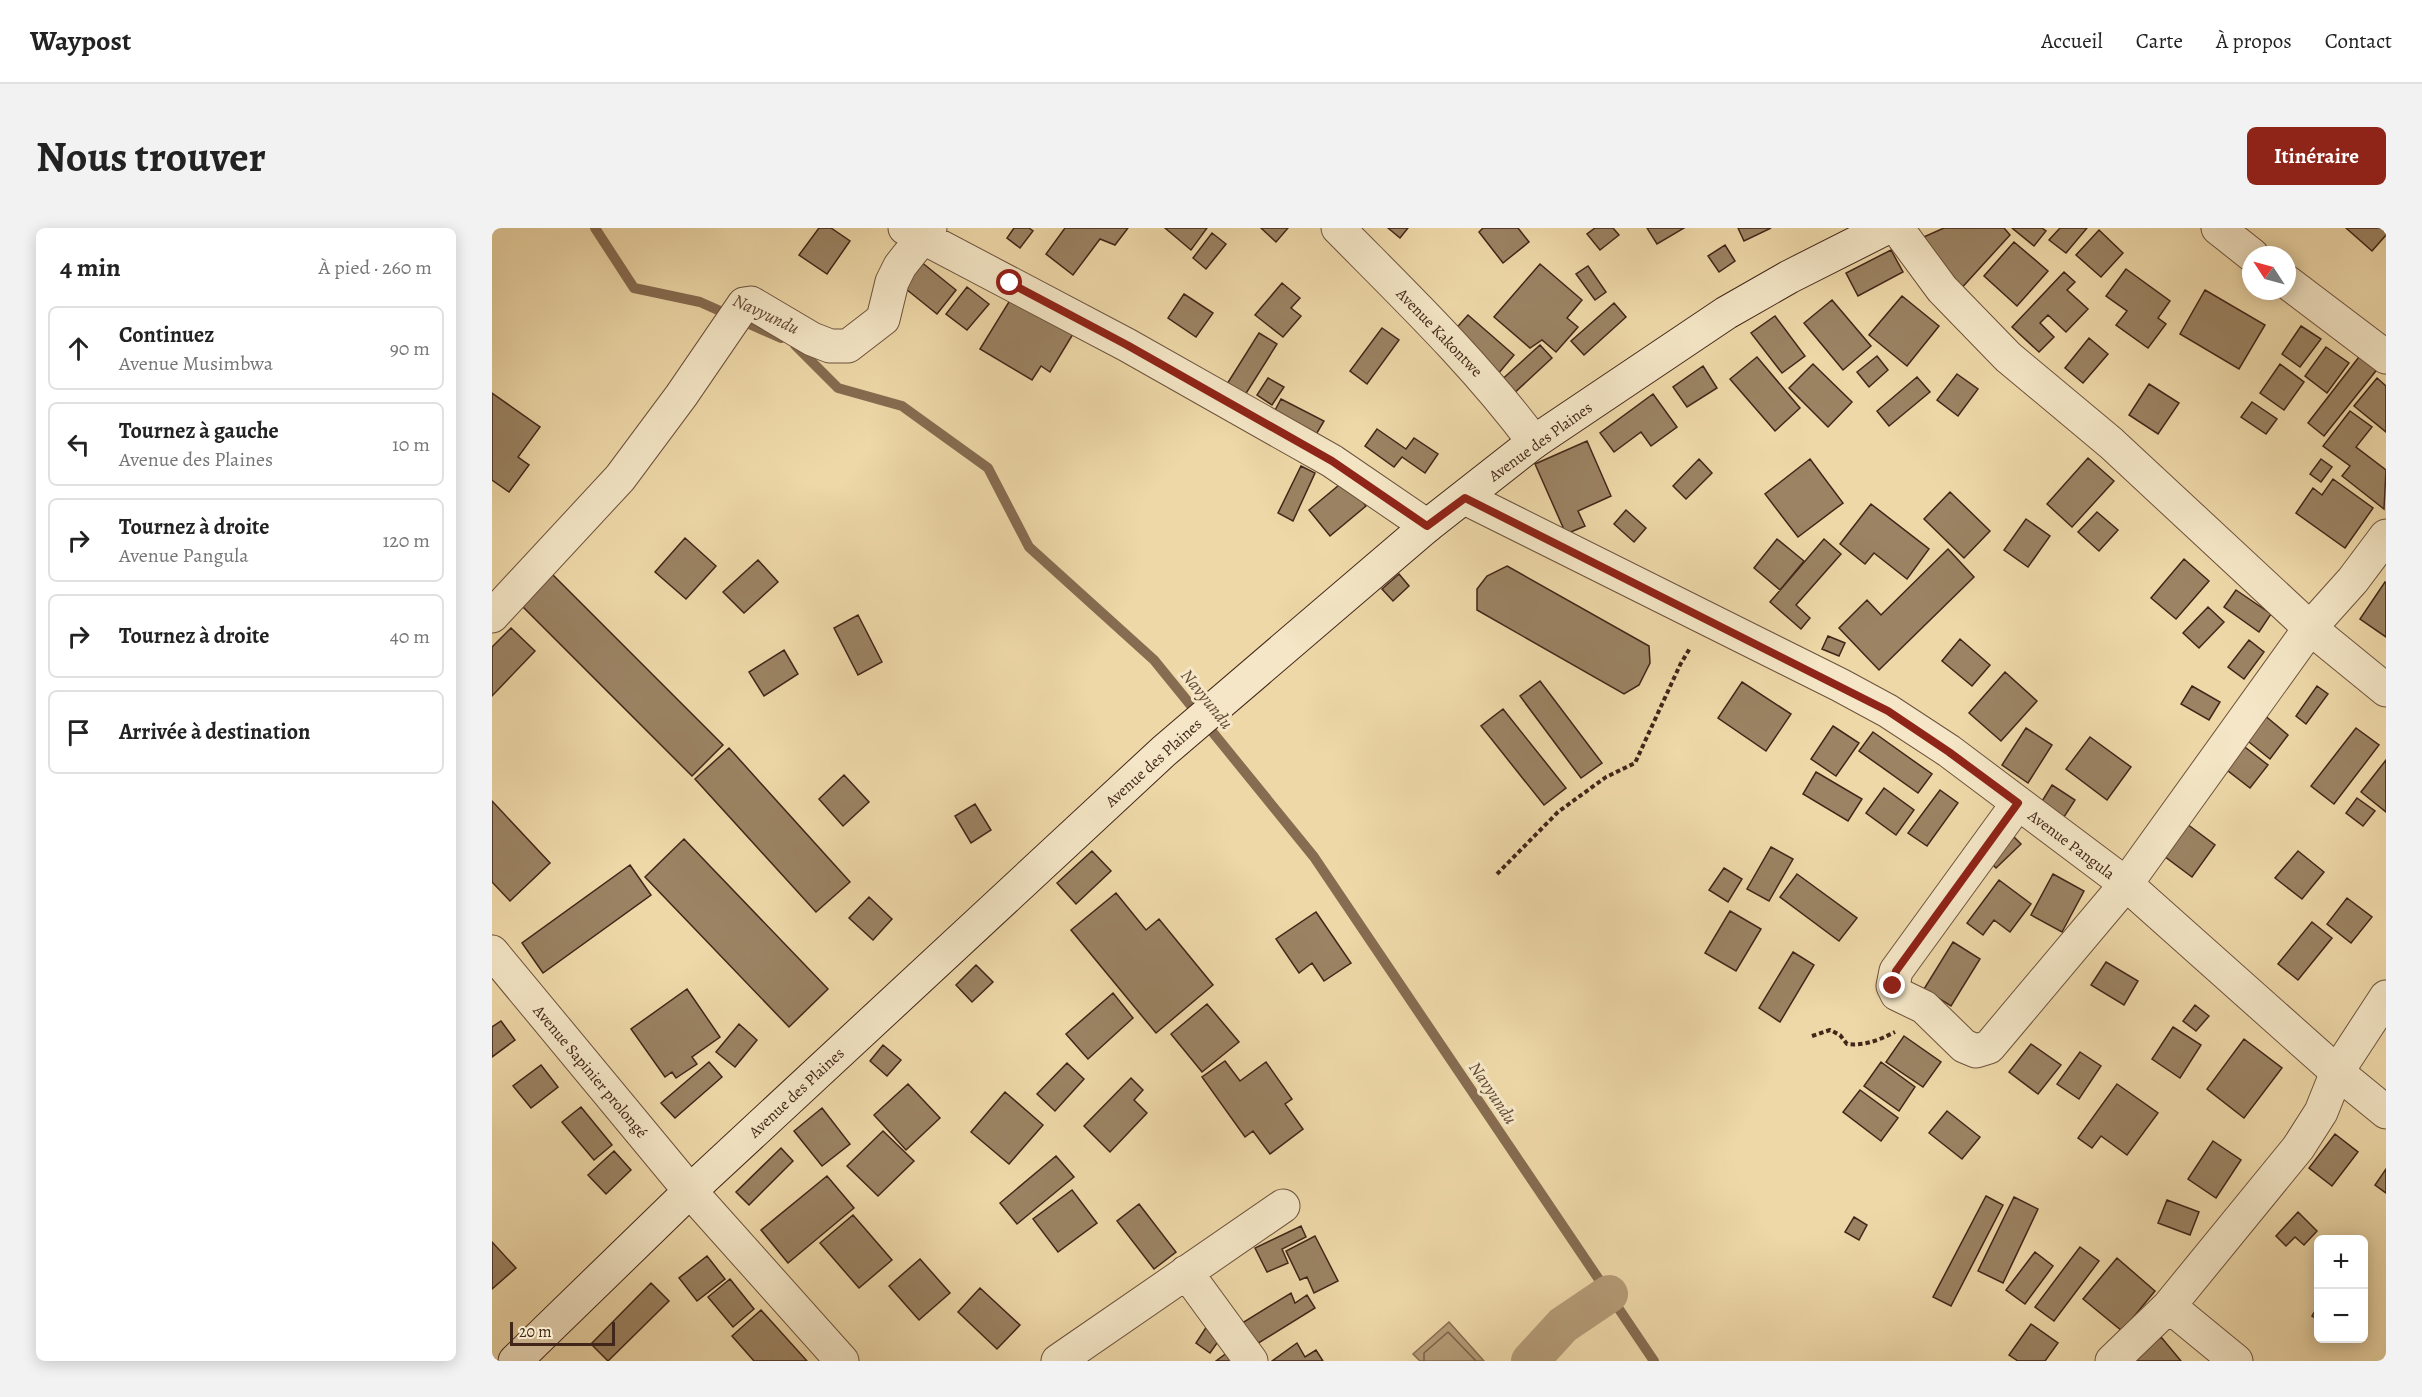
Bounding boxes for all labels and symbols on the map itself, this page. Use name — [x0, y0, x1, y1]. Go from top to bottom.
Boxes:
north arrow — [2242, 246, 2296, 300]
route start — [996, 269, 1022, 295]
street label: Avenue Kakontwe — [1390, 283, 1487, 382]
water label: Navyundu — [729, 288, 803, 340]
street label: Avenue des Plaines — [1483, 397, 1597, 488]
water label: Navyundu — [1175, 664, 1239, 734]
street label: Avenue des Plaines — [1100, 713, 1207, 813]
street label: Avenue Pangula — [2023, 804, 2120, 885]
route end — [1879, 972, 1905, 998]
street label: Avenue Sapinier prolongé — [527, 1000, 652, 1143]
street label: Avenue des Plaines — [743, 1043, 849, 1143]
water label: Navyundu — [1463, 1057, 1523, 1129]
scale bar — [510, 1319, 615, 1346]

